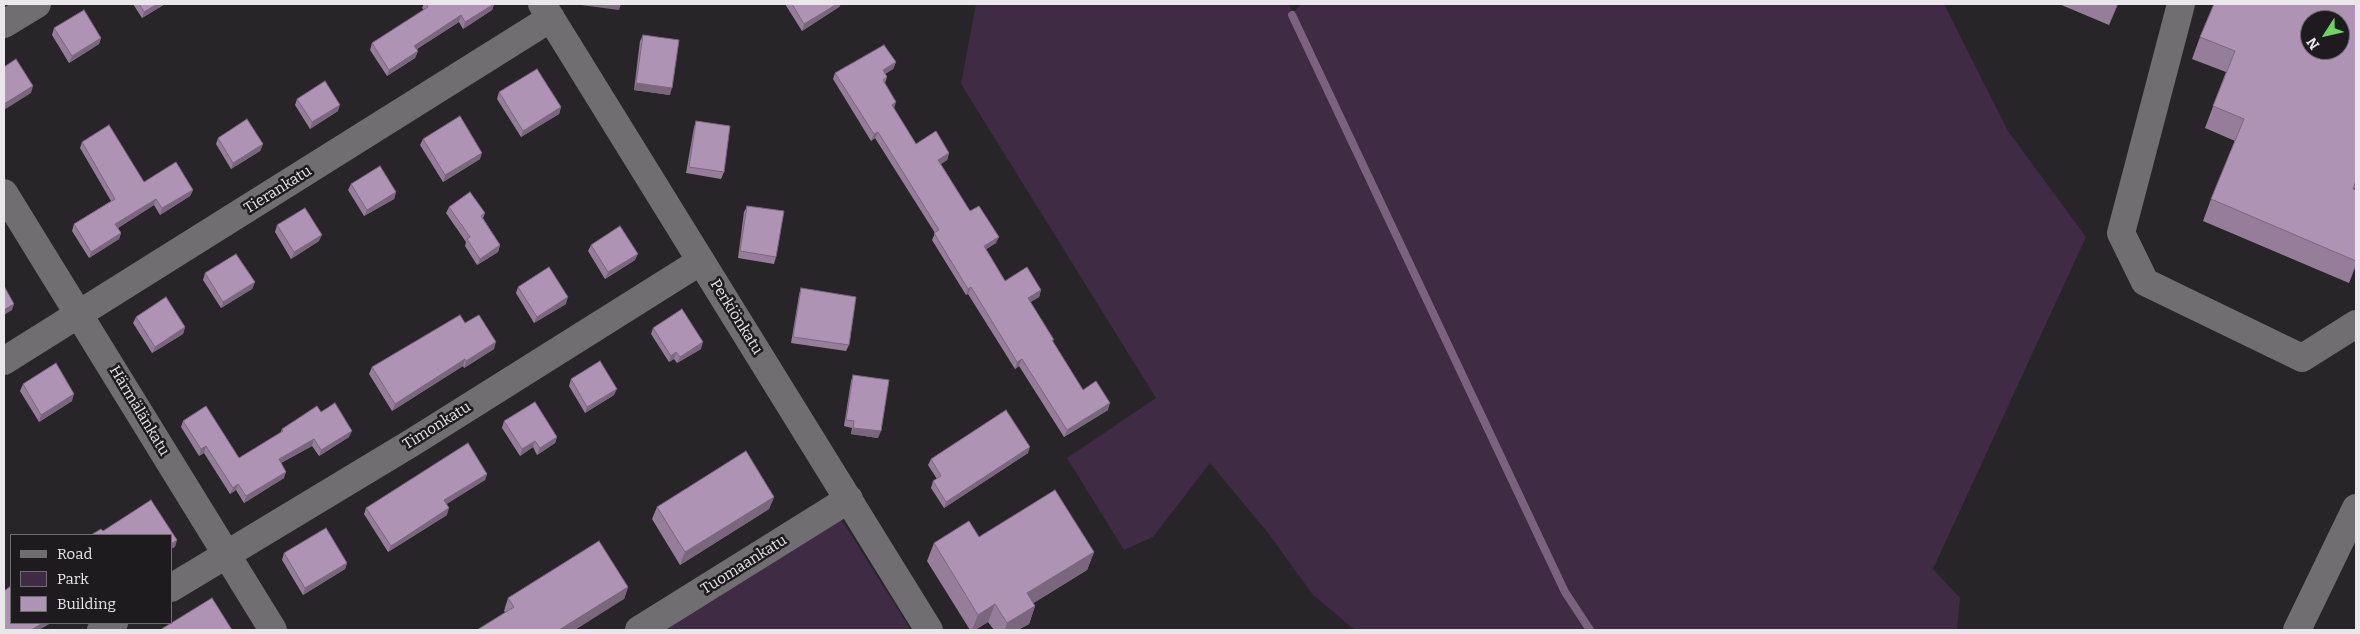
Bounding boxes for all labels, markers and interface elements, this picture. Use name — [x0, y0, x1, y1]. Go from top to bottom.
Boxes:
north arrow — [2300, 10, 2350, 60]
text: N — [2303, 34, 2323, 53]
street label: Tierankatu — [241, 162, 315, 218]
street label: Perkiönkatu — [706, 276, 766, 358]
street label: Härmälänkatu — [105, 363, 173, 459]
street label: Timonkatu — [400, 398, 474, 454]
street label: Tuomaankatu — [698, 531, 790, 599]
legend — [10, 534, 172, 624]
text: Road — [57, 545, 92, 563]
text: Park — [57, 570, 89, 588]
text: Building — [57, 595, 116, 613]

